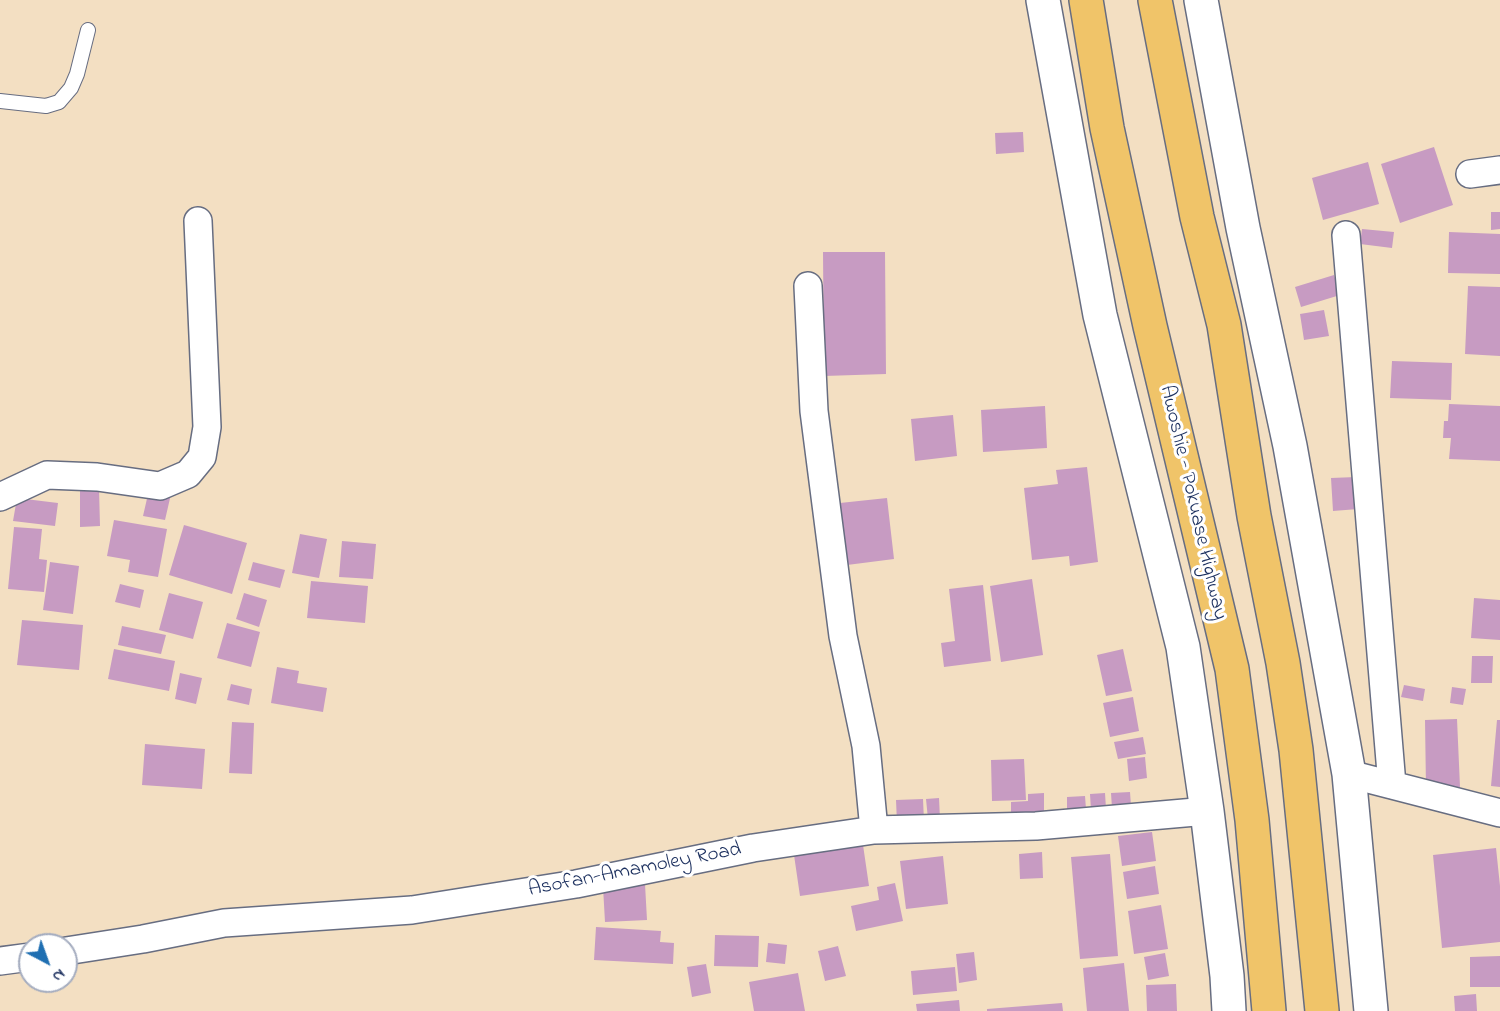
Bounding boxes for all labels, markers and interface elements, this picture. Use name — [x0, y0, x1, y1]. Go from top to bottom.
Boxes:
street label: Awoshie - Pokuase Highway — [1153, 383, 1231, 623]
street label: Asofan-Amamoley Road — [526, 838, 744, 904]
north arrow — [18, 933, 78, 993]
text: N — [47, 962, 70, 988]

